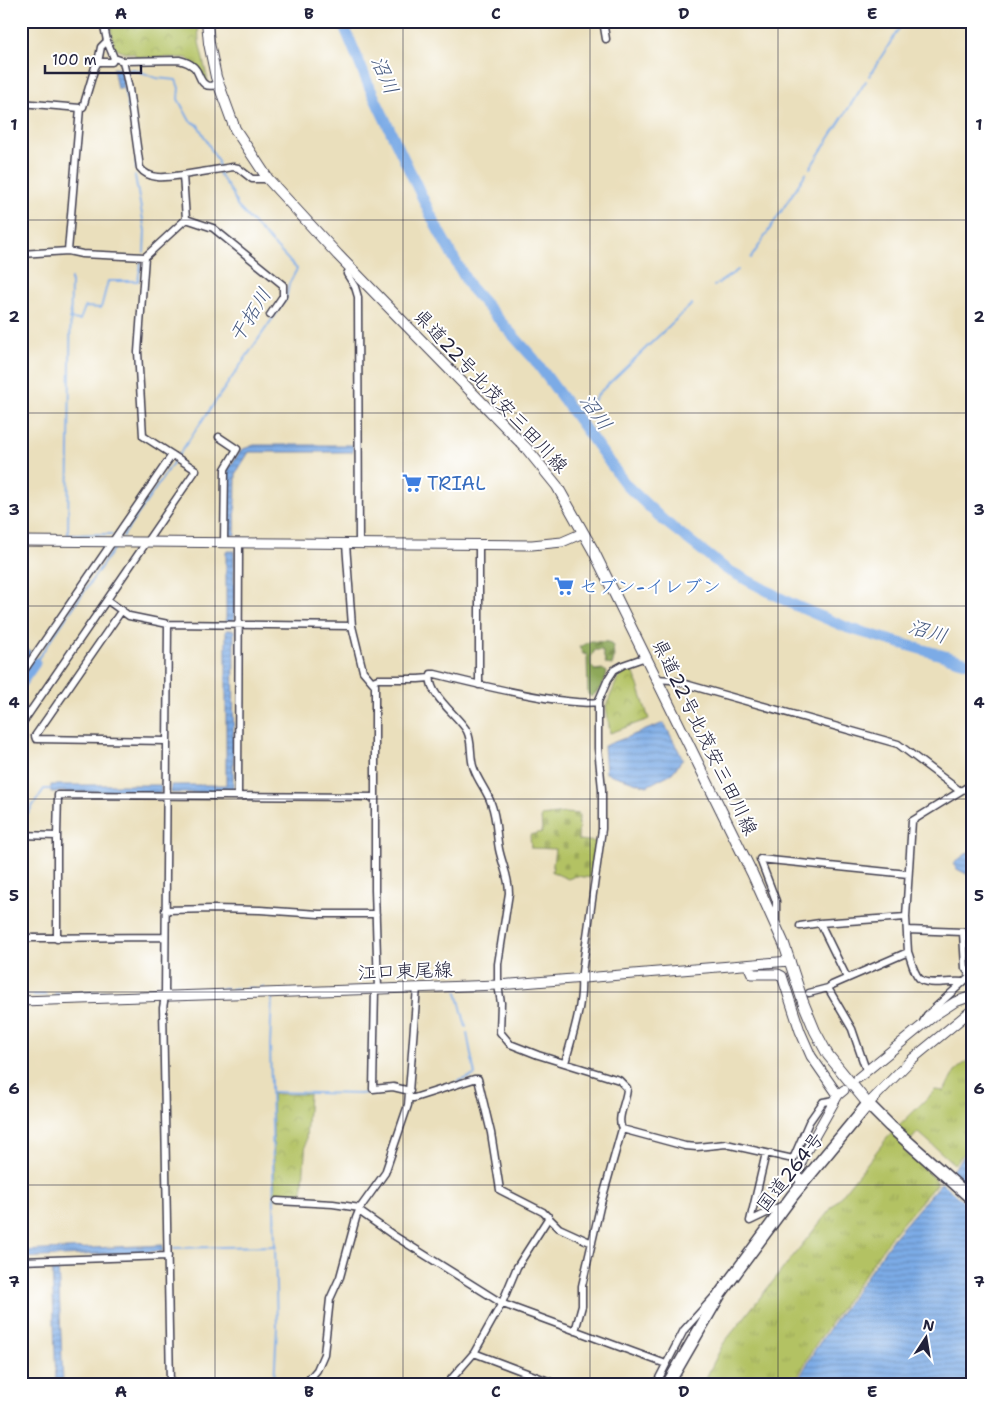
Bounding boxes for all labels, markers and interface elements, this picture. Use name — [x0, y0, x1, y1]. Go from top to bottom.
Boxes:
text: A — [115, 3, 127, 24]
text: B — [304, 3, 314, 24]
text: C — [491, 3, 501, 24]
text: D — [678, 3, 690, 24]
text: E — [867, 3, 877, 24]
scale bar — [45, 42, 141, 74]
text: 100 m — [52, 50, 97, 70]
water label: 沼川 — [365, 51, 405, 99]
text: 1 — [10, 114, 18, 135]
text: 1 — [975, 114, 983, 135]
water label: 干拓川 — [223, 283, 277, 347]
street label: 県道22号北茂安三田川線 — [408, 304, 574, 478]
text: 2 — [8, 306, 20, 327]
text: 2 — [973, 306, 985, 327]
water label: 沼川 — [574, 388, 618, 436]
place label: TRIAL — [427, 471, 486, 496]
supermarket icon: TRIAL — [401, 472, 423, 494]
text: 3 — [8, 499, 20, 520]
text: 3 — [973, 499, 985, 520]
place label: セブン-イレブン — [579, 574, 721, 599]
supermarket icon: セブン-イレブン — [553, 575, 575, 597]
water label: 沼川 — [905, 613, 951, 649]
street label: 県道22号北茂安三田川線 — [646, 635, 764, 839]
text: 4 — [8, 692, 20, 713]
text: 4 — [973, 692, 985, 713]
text: 5 — [9, 885, 19, 906]
text: 5 — [974, 885, 984, 906]
street label: 江口東尾線 — [357, 957, 453, 985]
text: 6 — [8, 1078, 20, 1099]
text: 6 — [973, 1078, 985, 1099]
street label: 国道264号 — [751, 1127, 829, 1217]
text: 7 — [8, 1271, 20, 1292]
text: 7 — [973, 1271, 985, 1292]
north arrow — [900, 1312, 950, 1362]
text: N — [921, 1315, 936, 1335]
text: A — [115, 1381, 127, 1402]
text: B — [304, 1381, 314, 1402]
text: C — [491, 1381, 501, 1402]
text: D — [678, 1381, 690, 1402]
text: E — [867, 1381, 877, 1402]

